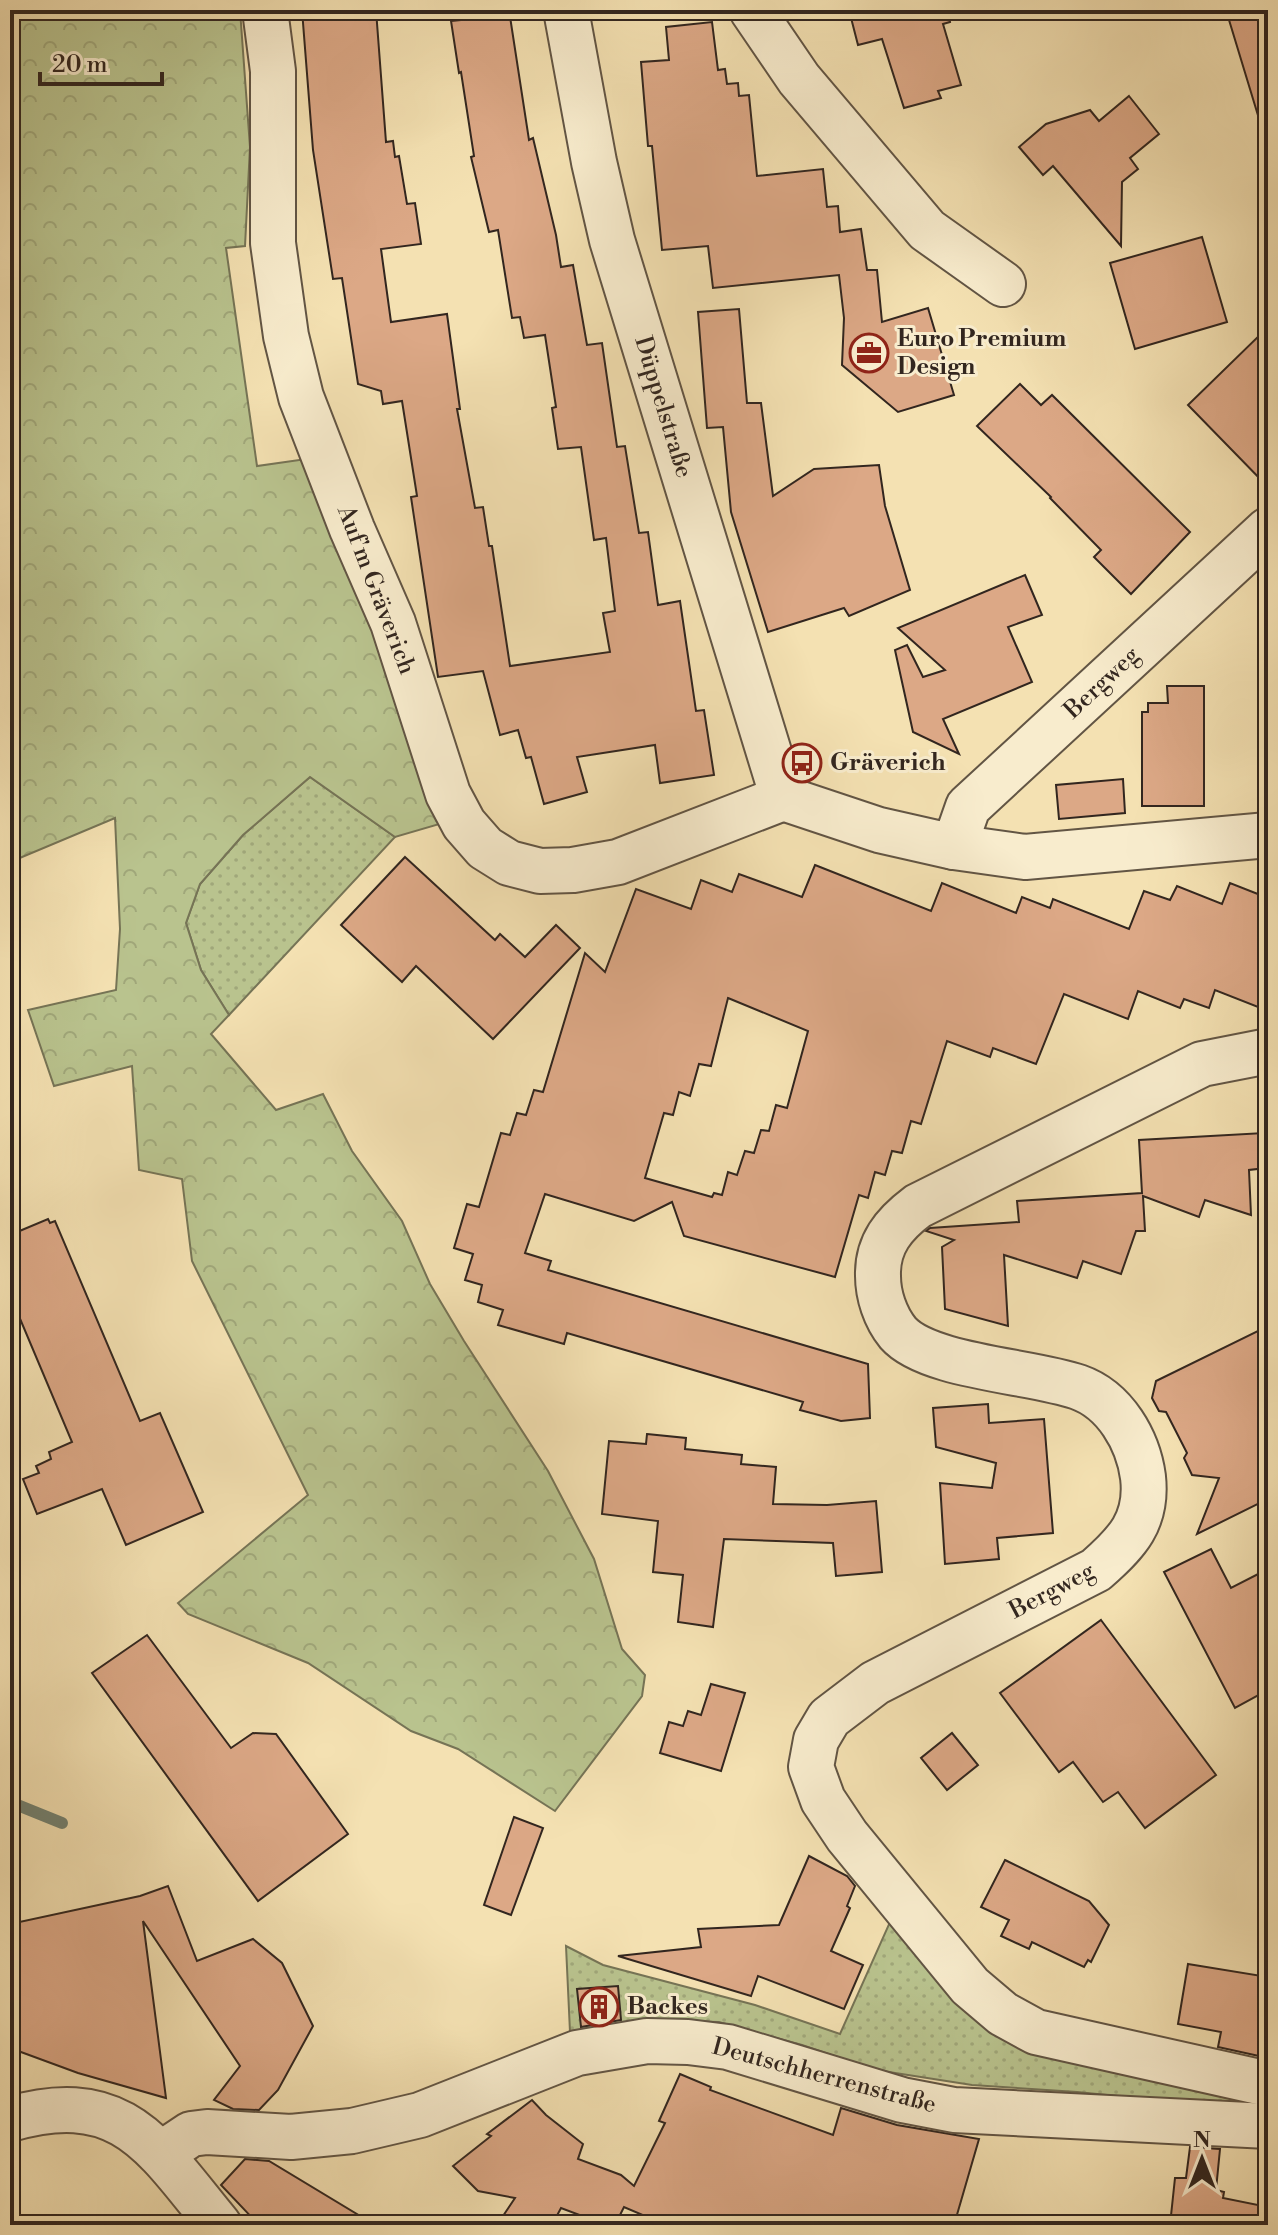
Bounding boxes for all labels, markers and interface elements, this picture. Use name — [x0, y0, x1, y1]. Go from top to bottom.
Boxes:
scale bar — [40, 36, 162, 86]
text: 20 m — [52, 50, 108, 80]
place label: Euro Premium Design — [897, 324, 1067, 382]
office icon: Euro Premium Design — [848, 332, 890, 374]
street label: Düppelstraße — [627, 333, 699, 481]
street label: Auf'm Gräverich — [330, 500, 422, 679]
street label: Bergweg — [1057, 640, 1146, 726]
bus stop icon: Gräverich — [781, 742, 823, 784]
place label: Gräverich — [830, 748, 946, 778]
street label: Bergweg — [1003, 1556, 1100, 1626]
building icon: Backes — [578, 1986, 620, 2028]
place label: Backes — [627, 1992, 708, 2022]
street label: Deutschherrenstraße — [709, 2032, 939, 2120]
north arrow — [1162, 2119, 1242, 2199]
text: N — [1193, 2127, 1211, 2154]

